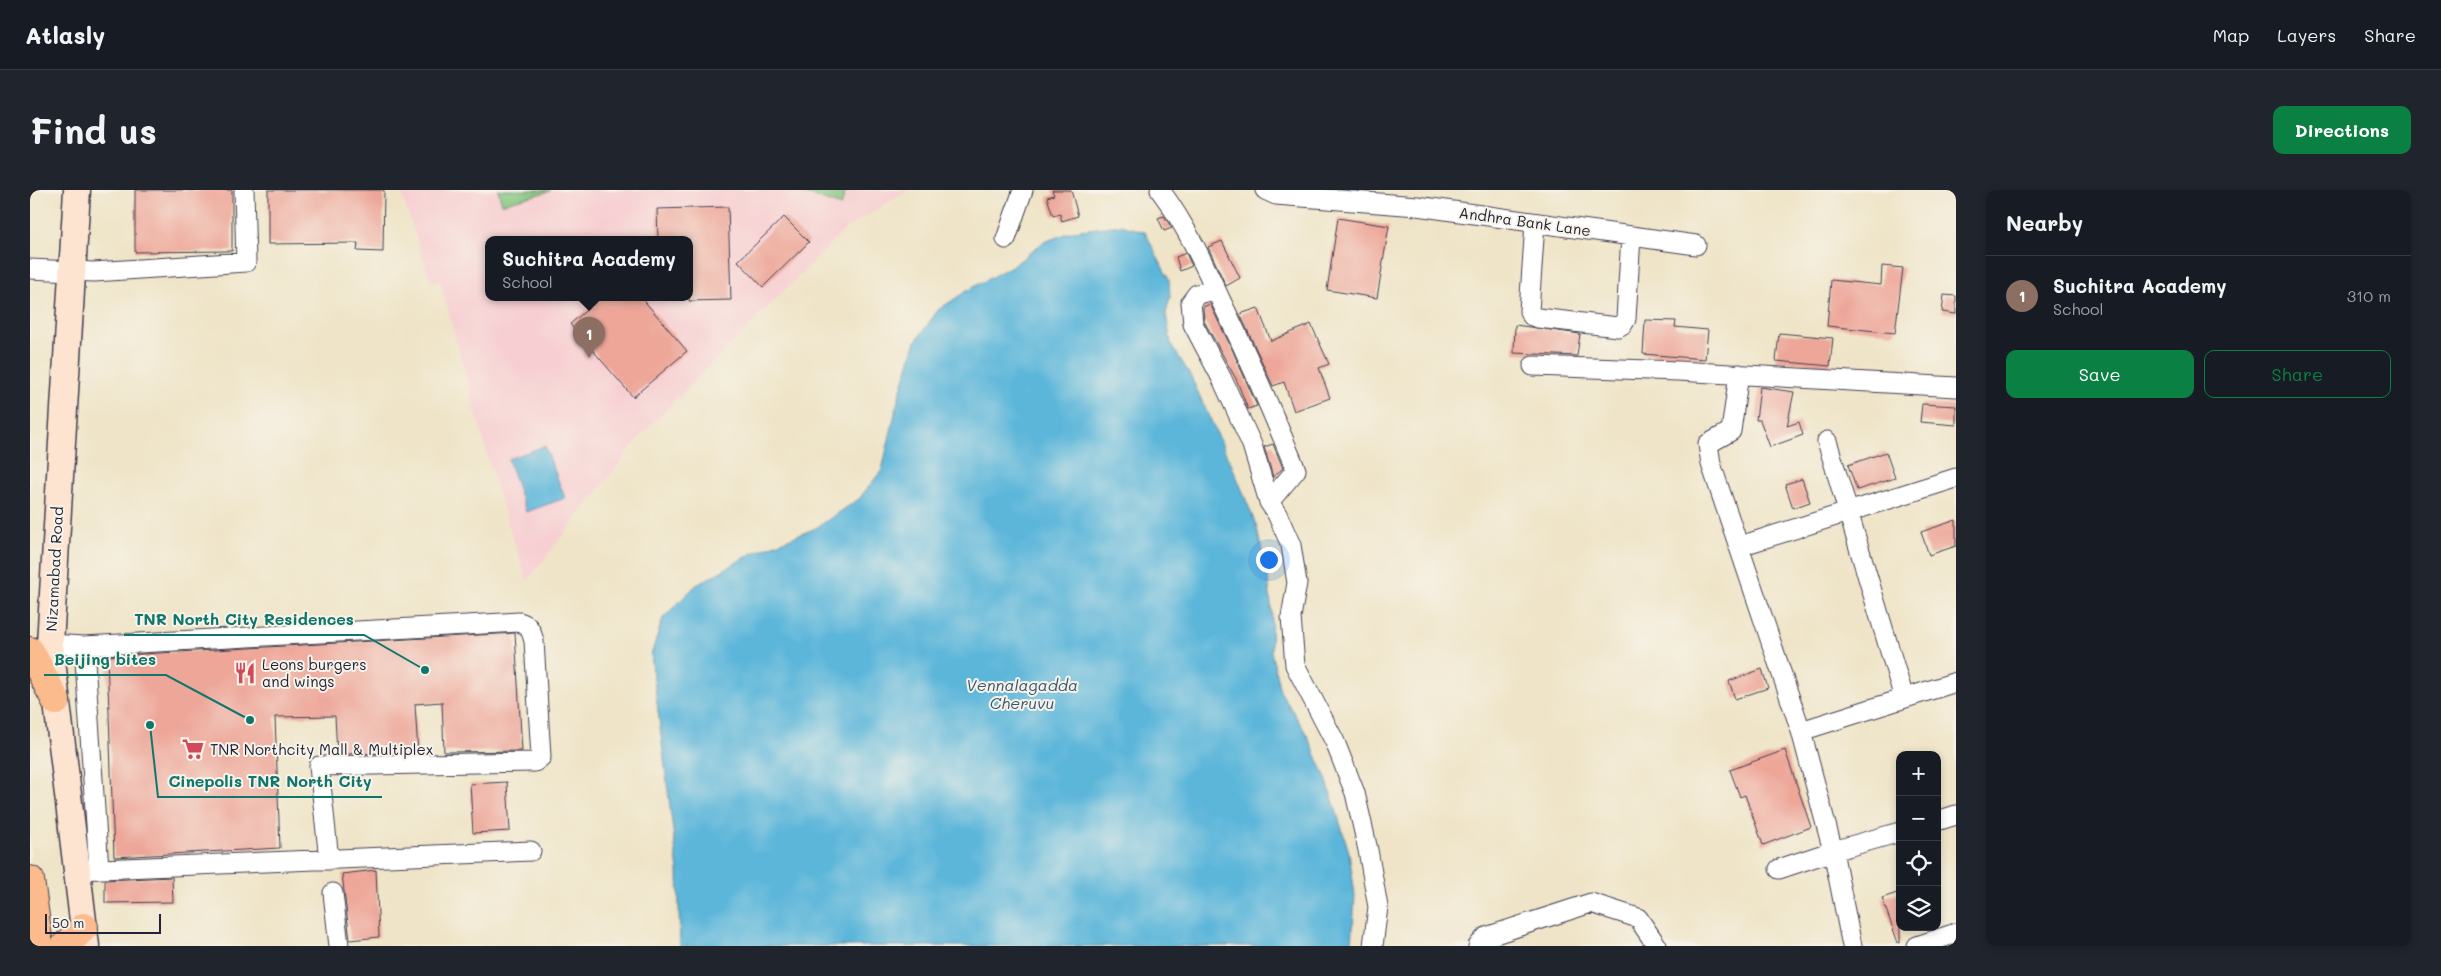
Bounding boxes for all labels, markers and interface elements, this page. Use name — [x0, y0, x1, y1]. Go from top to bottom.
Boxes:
text: Atlasly — [25, 19, 105, 50]
text: Map — [2213, 23, 2249, 47]
text: Layers — [2277, 23, 2336, 47]
text: Share — [2364, 23, 2416, 47]
button: Directions — [2273, 106, 2411, 154]
text: Find us — [30, 107, 157, 153]
street label: Andhra Bank Lane — [1458, 202, 1592, 240]
text: Nearby — [2006, 209, 2083, 236]
popup — [485, 236, 693, 301]
text: Suchitra Academy — [502, 246, 676, 271]
text: School — [502, 271, 553, 292]
text: Suchitra Academy — [2053, 273, 2226, 298]
text: 1 — [2018, 285, 2026, 306]
text: 310 m — [2347, 285, 2391, 306]
text: School — [2053, 298, 2103, 319]
pin: 1 — [573, 317, 605, 358]
button: Save — [2006, 350, 2194, 398]
button: Share — [2204, 350, 2391, 398]
street label: Nizamabad Road — [41, 506, 67, 632]
your location — [1256, 547, 1282, 573]
callout: TNR North City Residences — [124, 604, 364, 635]
text: TNR North City Residences — [134, 608, 354, 629]
callout: Beijing bites — [44, 644, 166, 675]
text: Beijing bites — [54, 648, 156, 669]
place label: Leons burgers and wings — [262, 654, 367, 691]
restaurant icon: Leons burgers and wings — [232, 660, 258, 686]
water label: Vennalagadda Cheruvu — [966, 674, 1078, 713]
supermarket icon: TNR Northcity Mall & Multiplex — [180, 736, 206, 762]
place label: TNR Northcity Mall & Multiplex — [210, 739, 434, 759]
map controls — [1896, 751, 1941, 931]
button: + — [1896, 751, 1941, 796]
callout: Cinepolis TNR North City — [158, 766, 382, 797]
text: Cinepolis TNR North City — [168, 770, 372, 791]
button: − — [1896, 796, 1941, 841]
button: locate — [1896, 841, 1941, 886]
button: layers — [1896, 886, 1941, 931]
scale bar — [45, 911, 161, 934]
text: 50 m — [52, 913, 84, 932]

